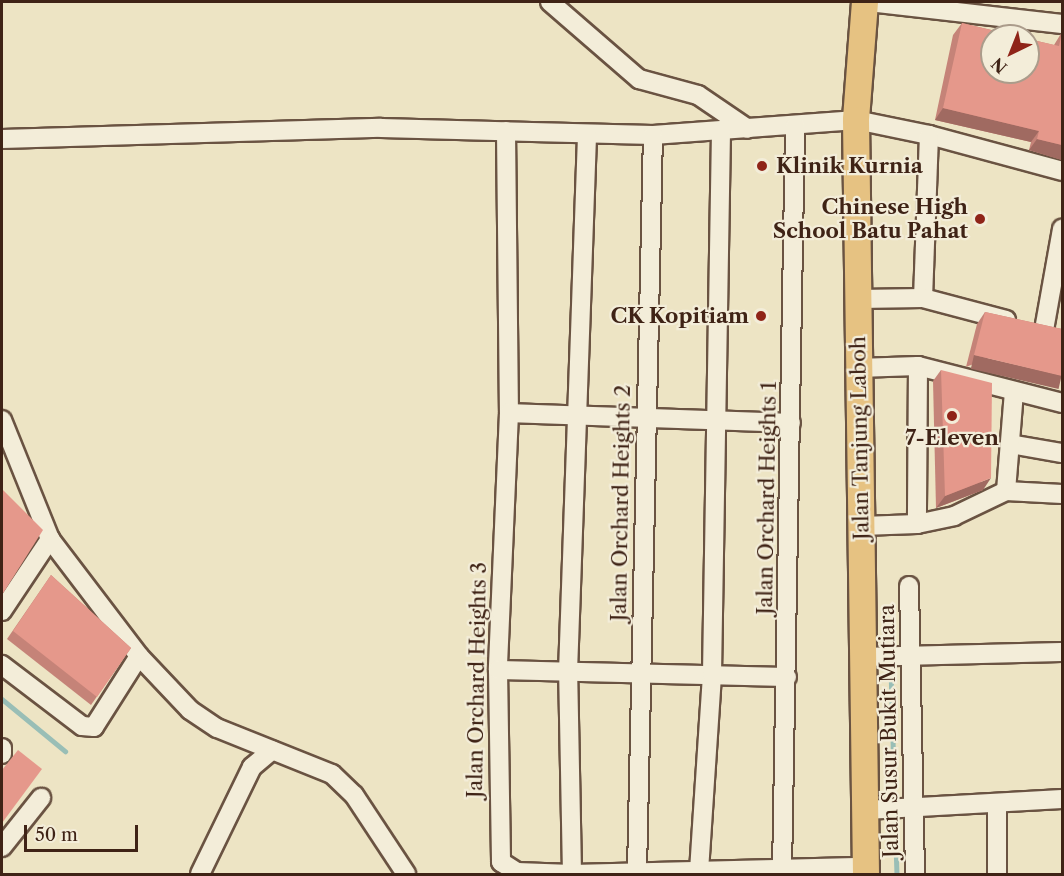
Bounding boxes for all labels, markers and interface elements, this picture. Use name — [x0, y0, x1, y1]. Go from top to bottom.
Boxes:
north arrow — [980, 24, 1040, 84]
text: N — [987, 54, 1011, 78]
place label: Klinik Kurnia — [776, 153, 923, 179]
marker: Klinik Kurnia — [753, 157, 771, 175]
place label: Chinese High School Batu Pahat — [773, 194, 968, 244]
marker: Chinese High School Batu Pahat — [973, 212, 987, 226]
place label: CK Kopitiam — [610, 303, 749, 329]
marker: CK Kopitiam — [754, 309, 768, 323]
street label: Jalan Tanjung Laboh — [846, 336, 874, 540]
street label: Jalan Orchard Heights 1 — [752, 381, 782, 615]
street label: Jalan Orchard Heights 2 — [606, 384, 636, 622]
marker: 7-Eleven — [945, 409, 959, 423]
place label: 7-Eleven — [905, 425, 999, 451]
street label: Jalan Orchard Heights 3 — [462, 562, 492, 798]
street label: Jalan Susur Bukit Mutiara — [874, 604, 904, 858]
scale bar — [27, 813, 141, 851]
text: 50 m — [35, 824, 78, 846]

